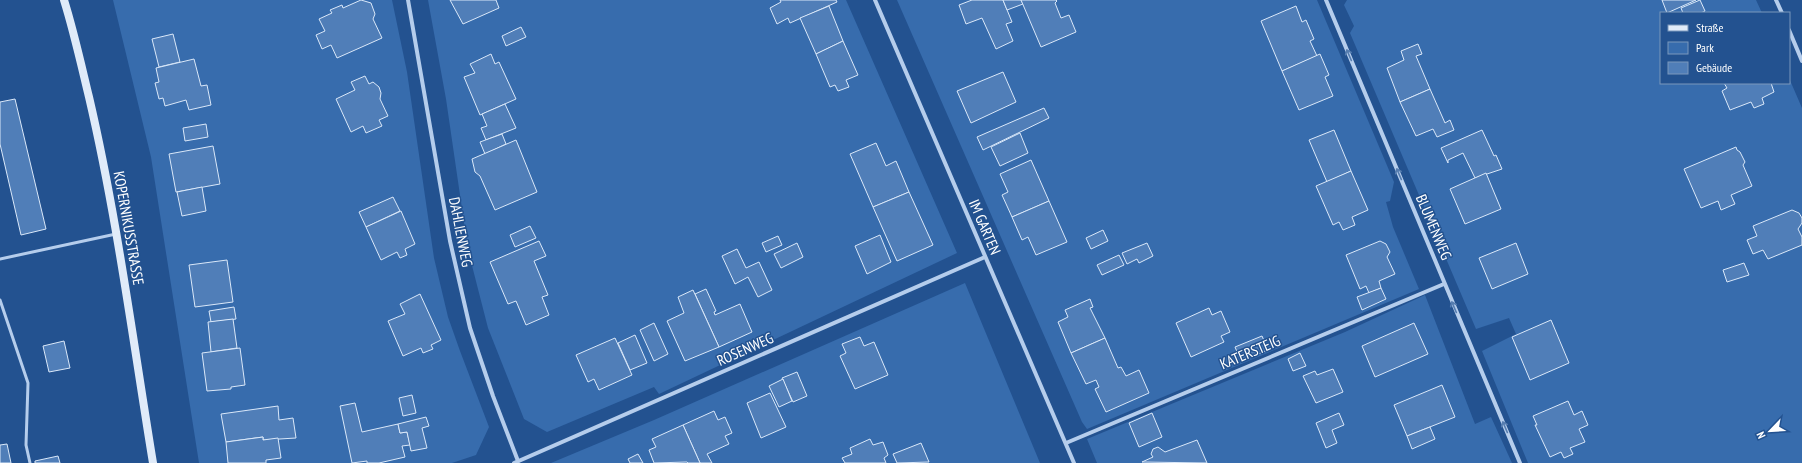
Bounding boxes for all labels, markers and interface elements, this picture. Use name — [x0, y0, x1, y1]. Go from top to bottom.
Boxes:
legend — [1660, 12, 1790, 84]
text: Straße — [1696, 20, 1723, 35]
text: Park — [1696, 40, 1714, 55]
one-way arrow — [1344, 49, 1352, 61]
text: Gebäude — [1696, 60, 1732, 75]
one-way arrow — [1394, 169, 1402, 181]
street label: KOPERNIKUSSTRASSE — [110, 170, 148, 286]
street label: BLUMENWEG — [1412, 192, 1456, 262]
street label: DAHLIENWEG — [445, 195, 477, 269]
street label: IM GARTEN — [965, 196, 1005, 258]
one-way arrow — [1450, 302, 1458, 314]
street label: ROSENWEG — [714, 328, 776, 370]
street label: KATERSTEIG — [1217, 331, 1283, 373]
north arrow — [1750, 411, 1790, 451]
one-way arrow — [1501, 422, 1508, 434]
text: N — [1753, 430, 1769, 441]

